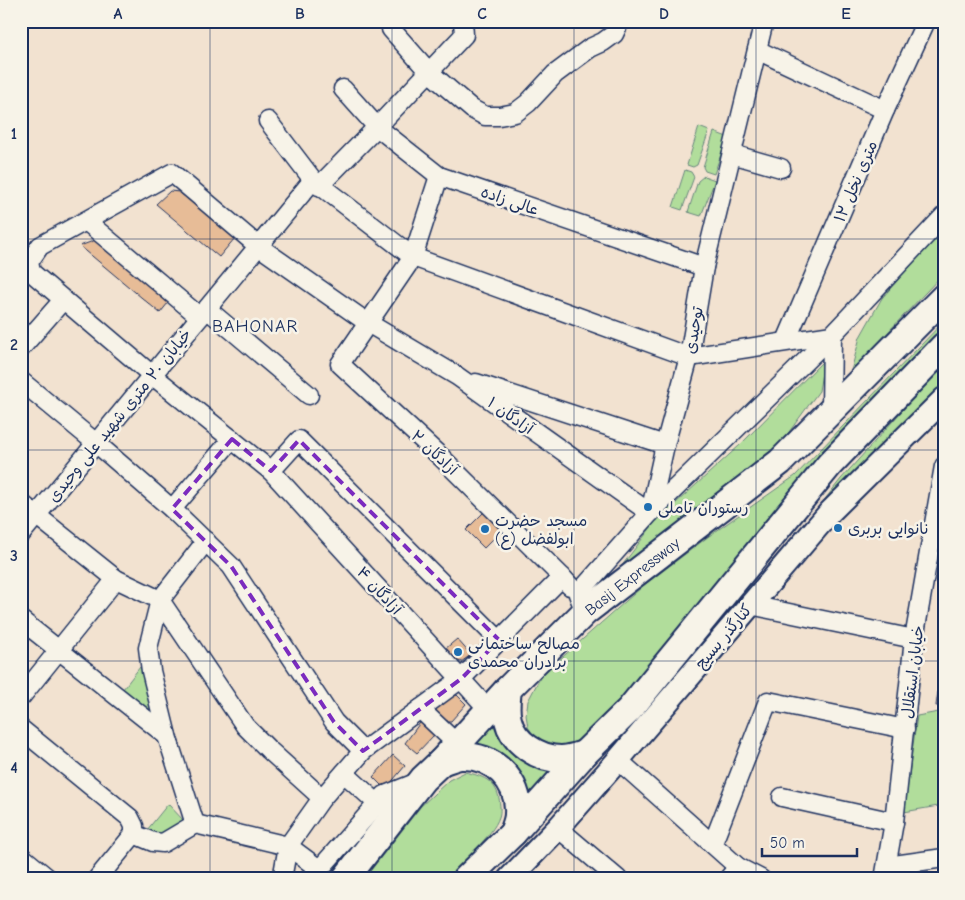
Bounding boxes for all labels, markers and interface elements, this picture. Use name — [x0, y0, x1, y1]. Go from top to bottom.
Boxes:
text: A — [114, 5, 123, 23]
text: B — [295, 5, 305, 23]
text: C — [477, 5, 487, 23]
text: D — [659, 5, 669, 23]
text: E — [841, 5, 851, 23]
text: 1 — [11, 125, 17, 143]
street label: ۱۲ متری نخل — [831, 138, 881, 225]
street label: عالی زاده — [478, 183, 541, 220]
street label: توحیدی — [681, 305, 708, 355]
district label: BAHONAR — [212, 316, 298, 337]
street label: خیابان ۲۰ متری شهید علی وحیدی — [44, 325, 196, 506]
text: 2 — [10, 336, 18, 354]
street label: آزادگان ۱ — [484, 393, 538, 439]
street label: آزادگان ۲ — [407, 426, 463, 479]
place label: رستوران تاملی — [658, 499, 749, 518]
marker: رستوران تاملی — [642, 501, 654, 513]
place label: مسجد حضرت ابولفضل (ع) — [495, 512, 587, 550]
place label: نانوایی بربری — [848, 520, 929, 539]
marker: نانوایی بربری — [832, 522, 844, 534]
marker: مسجد حضرت ابولفضل (ع) — [479, 523, 491, 535]
street label: Basij Expressway — [582, 534, 684, 619]
text: 3 — [10, 547, 18, 565]
street label: آزادگان ۴ — [353, 562, 407, 619]
street label: کنارگذر بسیج — [691, 600, 757, 673]
street label: خیابان استقلال — [898, 624, 928, 720]
place label: مصالح ساختمانی برادران محمدی — [468, 635, 580, 671]
marker: مصالح ساختمانی برادران محمدی — [452, 646, 464, 658]
text: 4 — [10, 759, 18, 777]
scale bar — [762, 825, 858, 857]
text: 50 m — [770, 834, 805, 852]

